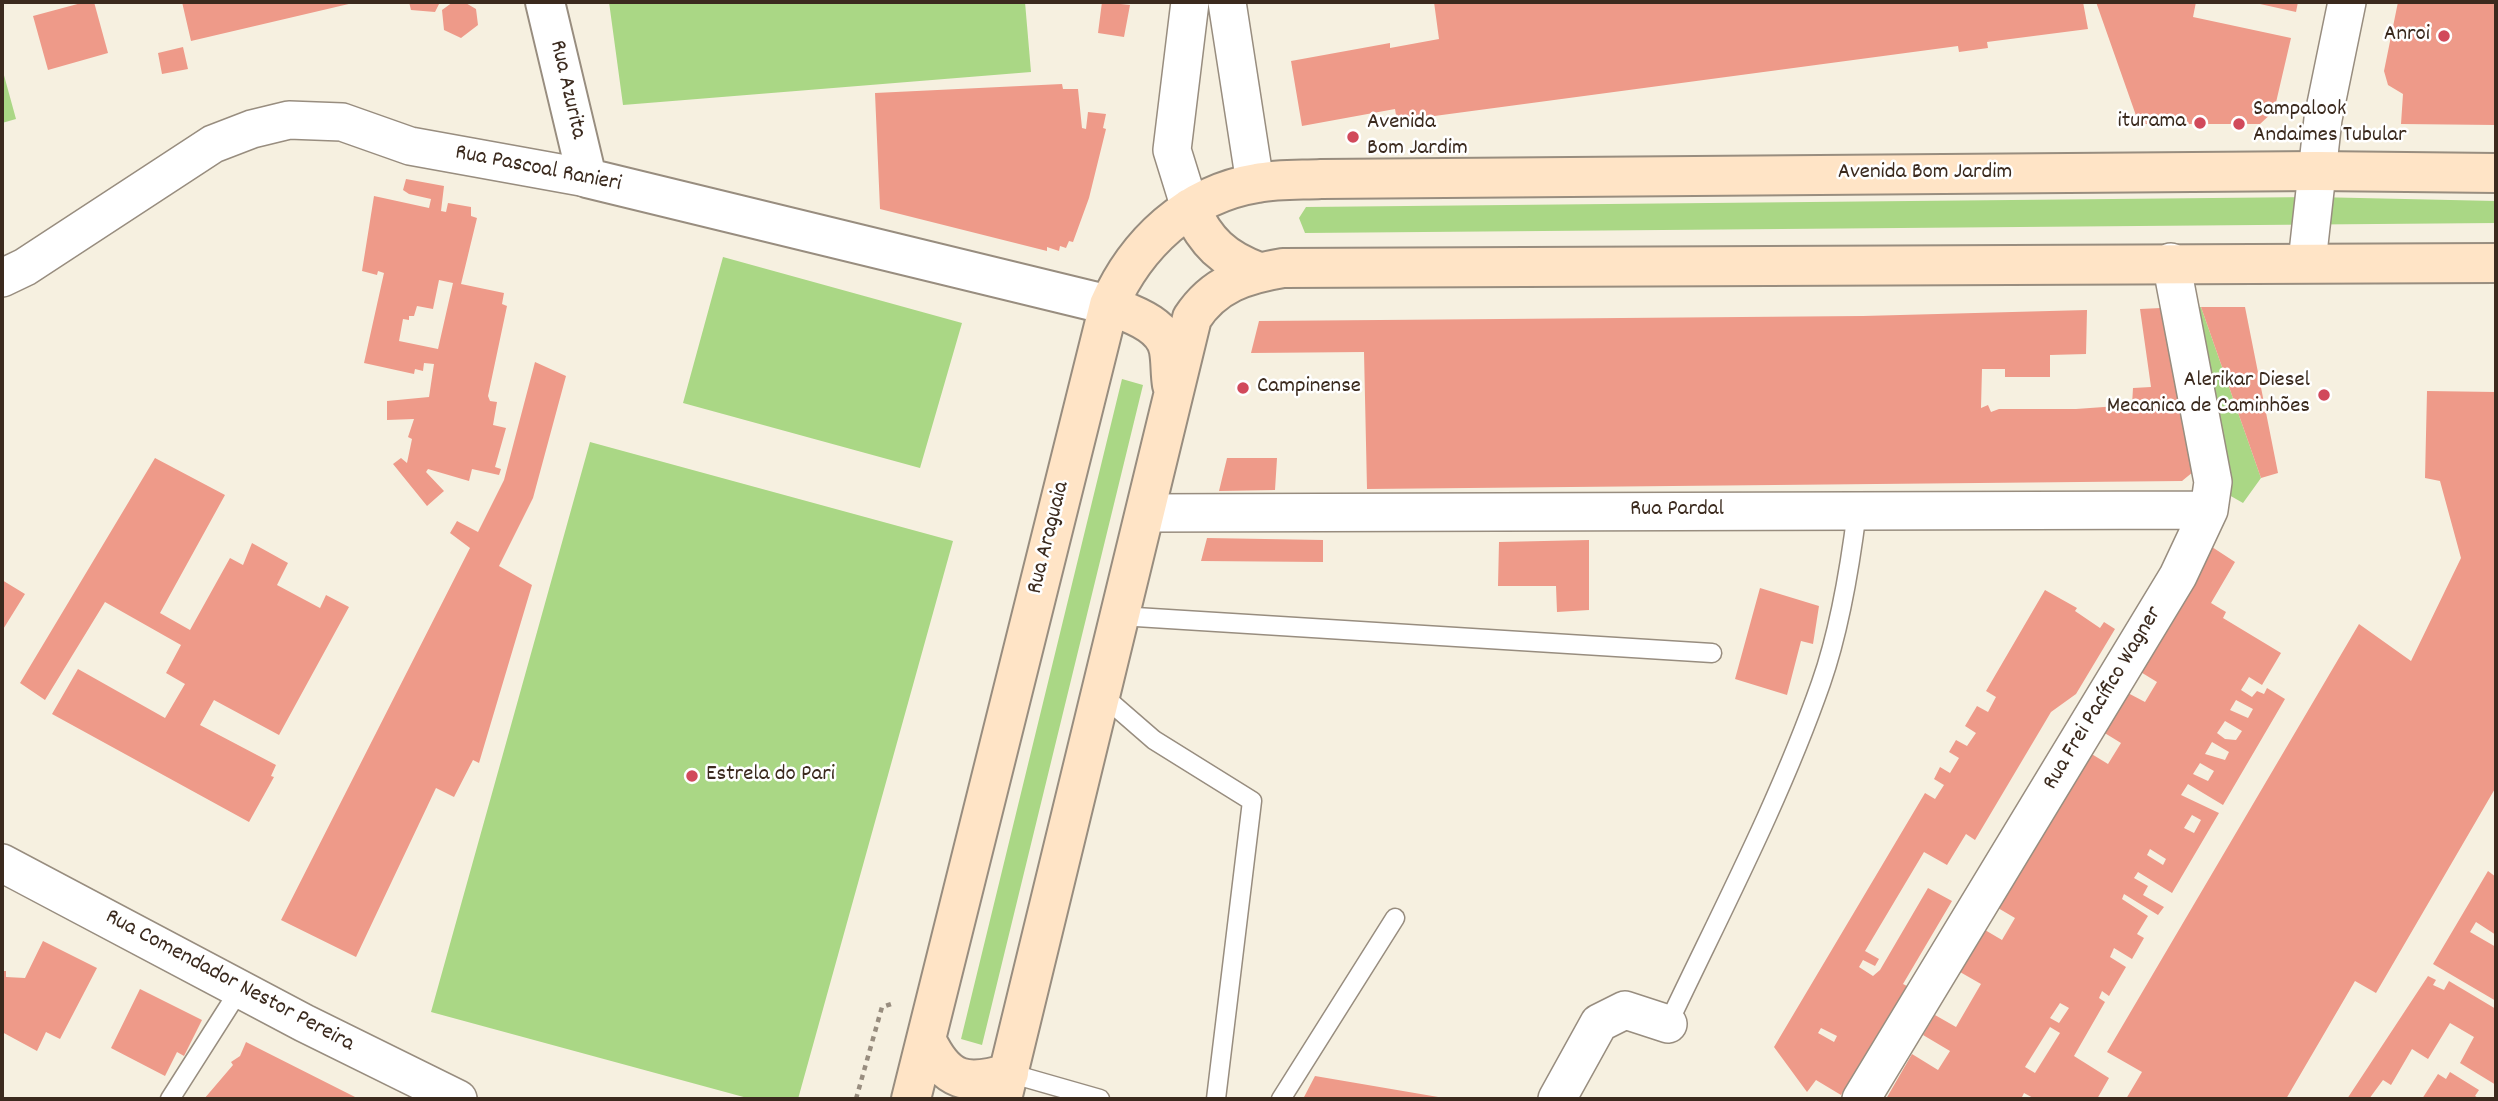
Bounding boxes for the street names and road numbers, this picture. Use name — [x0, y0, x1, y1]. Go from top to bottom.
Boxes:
street label: Rua Azurita — [541, 38, 591, 142]
street label: Rua Pascoal Ranieri — [453, 140, 623, 200]
street label: Avenida Bom Jardim — [1838, 160, 2012, 188]
street label: Rua Araguaia — [1023, 479, 1077, 597]
street label: Rua Pardal — [1630, 497, 1724, 525]
street label: Rua Frei Pacífico Wagner — [2038, 602, 2170, 796]
street label: Rua Comendador Nestor Pereira — [100, 905, 358, 1059]

